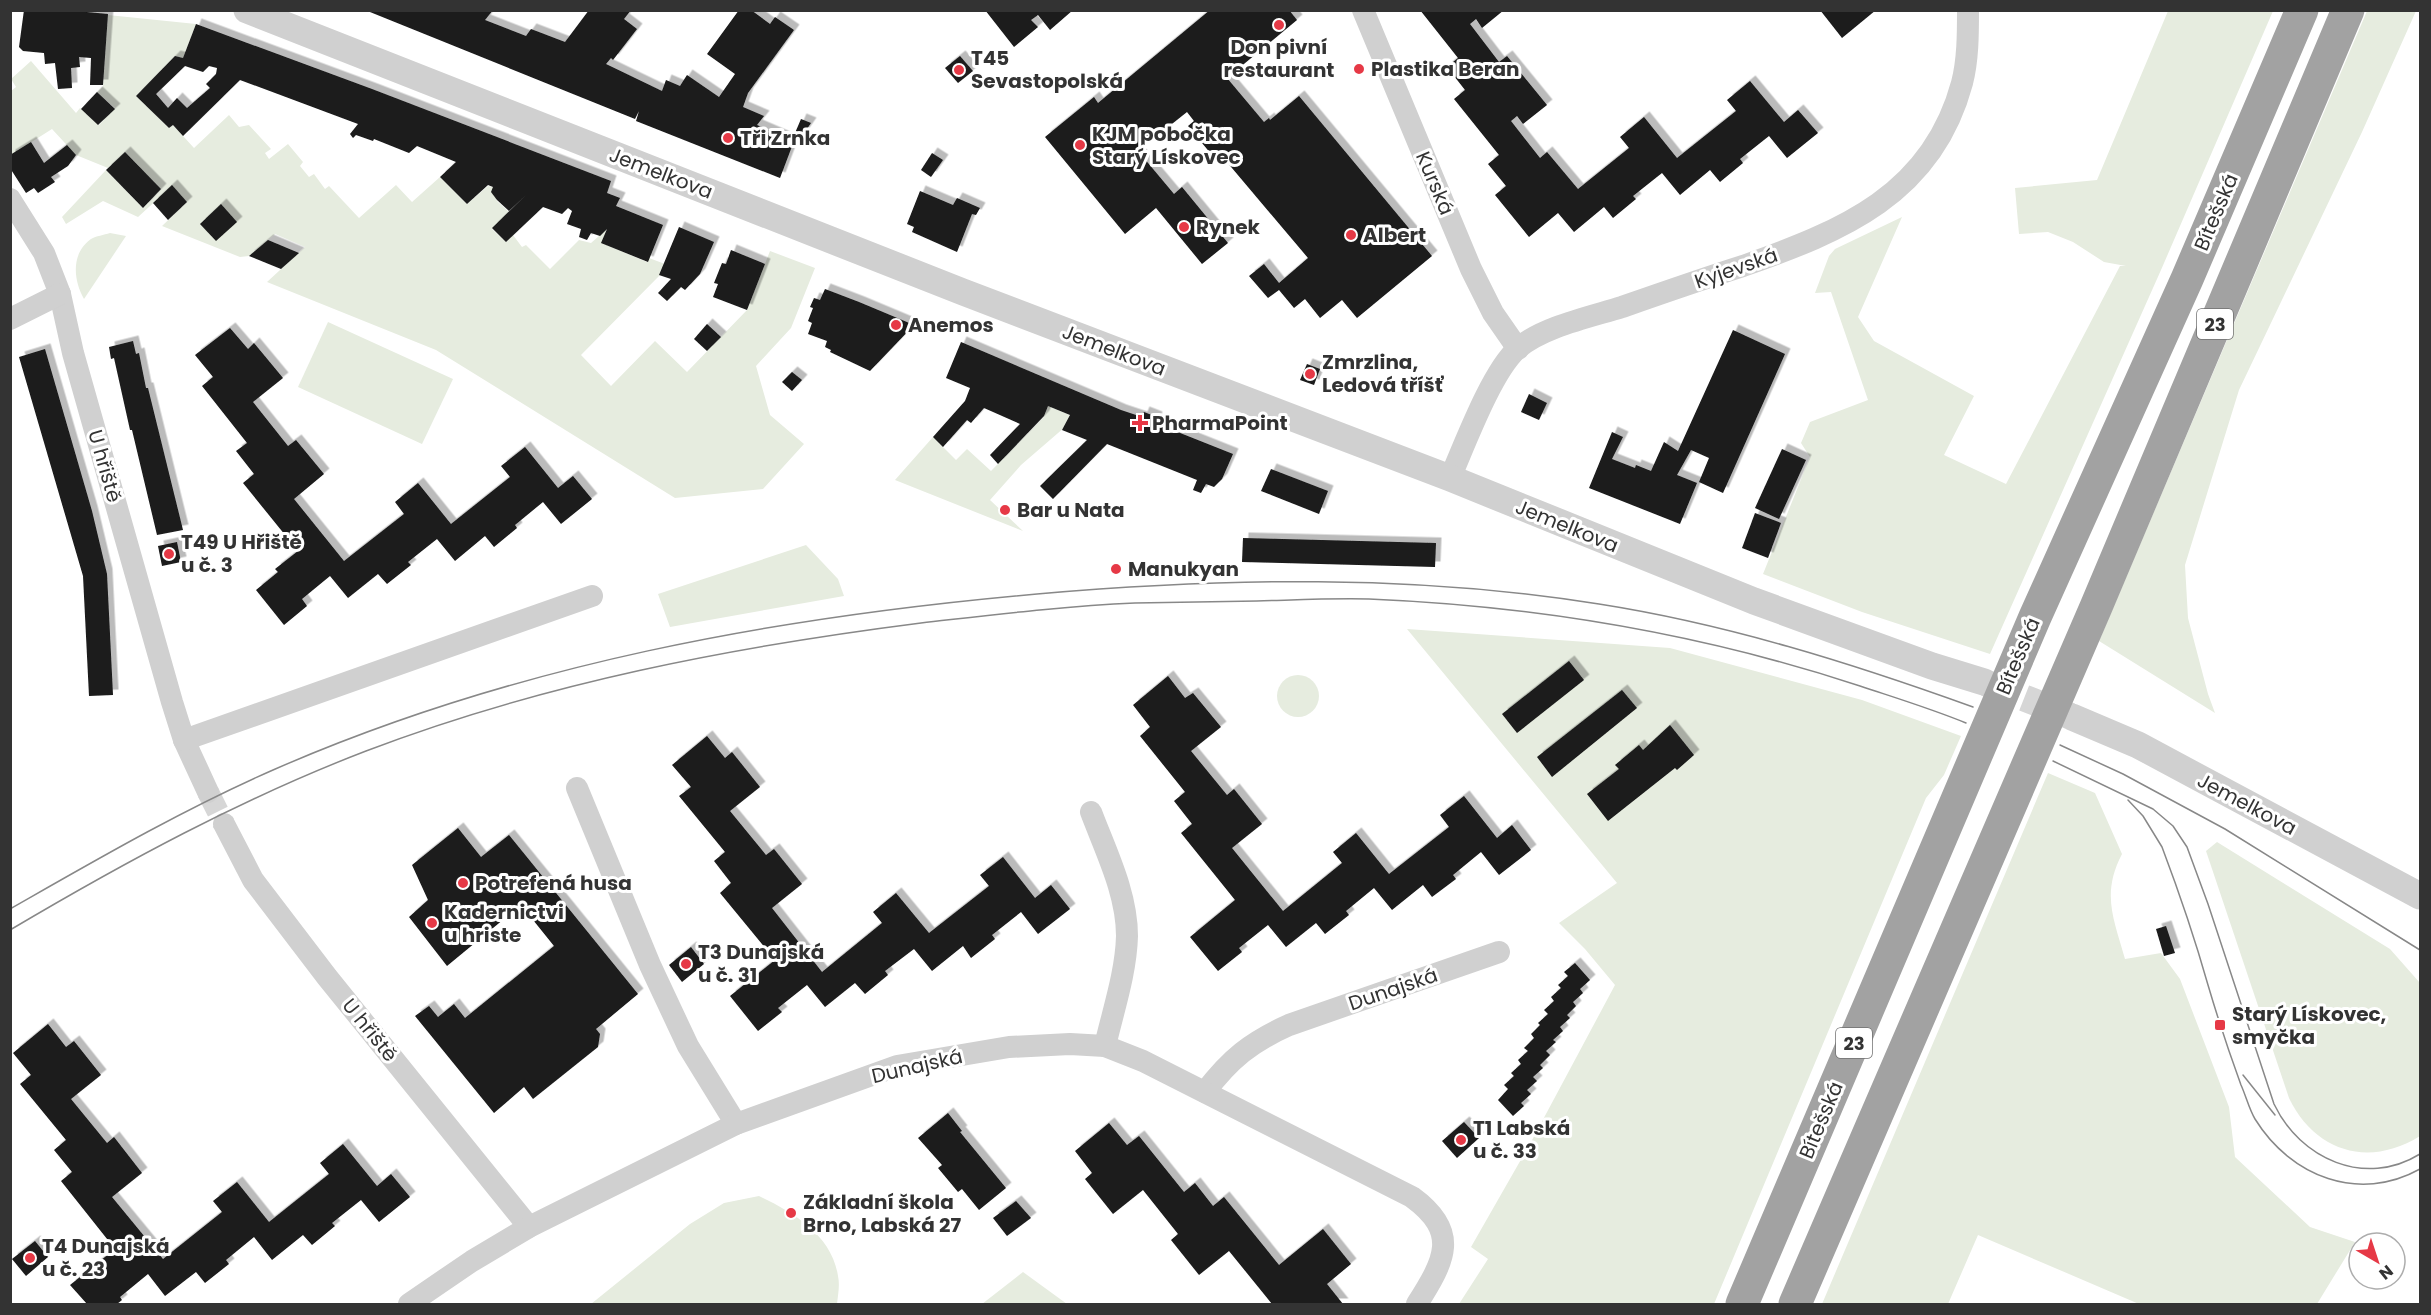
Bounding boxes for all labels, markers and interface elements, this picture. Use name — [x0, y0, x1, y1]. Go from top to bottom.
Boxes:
marker: Don pivní restaurant — [1272, 18, 1286, 32]
place label: Don pivní restaurant — [1224, 33, 1334, 84]
place label: T45 Sevastopolská — [971, 44, 1123, 95]
place label: Plastika Beran — [1371, 55, 1519, 83]
marker: Plastika Beran — [1352, 62, 1366, 76]
marker: T45 Sevastopolská — [952, 63, 966, 77]
place label: KJM pobočka Starý Lískovec — [1092, 120, 1241, 171]
place label: Tři Zrnka — [740, 124, 830, 152]
marker: Tři Zrnka — [721, 131, 735, 145]
marker: KJM pobočka Starý Lískovec — [1073, 138, 1087, 152]
street label: Jemelkova — [605, 140, 717, 206]
street label: Kurská — [1409, 147, 1461, 219]
street label: Bítešská — [2187, 169, 2245, 255]
place label: Rynek — [1196, 213, 1260, 241]
marker: Rynek — [1177, 220, 1191, 234]
place label: Albert — [1363, 221, 1426, 249]
marker: Albert — [1344, 228, 1358, 242]
street label: Kyjevská — [1691, 241, 1781, 295]
road number: 23 — [2197, 309, 2233, 339]
place label: Anemos — [908, 311, 994, 339]
street label: Jemelkova — [1058, 317, 1170, 383]
marker: Anemos — [889, 318, 903, 332]
place label: Zmrzlina, Ledová tříšť — [1322, 348, 1445, 399]
marker: Zmrzlina, Ledová tříšť — [1303, 367, 1317, 381]
place label: PharmaPoint — [1152, 409, 1288, 437]
marker: PharmaPoint — [1133, 416, 1147, 430]
street label: U hřiště — [81, 427, 129, 505]
street label: Jemelkova — [1511, 493, 1623, 559]
place label: Bar u Nata — [1017, 496, 1125, 524]
marker: Bar u Nata — [998, 503, 1012, 517]
place label: T49 U Hřiště u č. 3 — [181, 528, 302, 579]
marker: T49 U Hřiště u č. 3 — [162, 547, 176, 561]
place label: Manukyan — [1128, 555, 1239, 583]
marker: Manukyan — [1109, 562, 1123, 576]
street label: Bítešská — [1989, 613, 2047, 699]
street label: Jemelkova — [2192, 766, 2302, 842]
place label: Potrefená husa — [475, 869, 632, 897]
marker: Potrefená husa — [456, 876, 470, 890]
place label: Kadernictvi u hriste — [444, 898, 564, 949]
marker: Kadernictvi u hriste — [425, 916, 439, 930]
place label: T3 Dunajská u č. 31 — [698, 938, 824, 989]
marker: T3 Dunajská u č. 31 — [679, 957, 693, 971]
street label: Dunajská — [1345, 961, 1441, 1017]
street label: U hřiště — [336, 992, 404, 1068]
place label: Starý Lískovec, smyčka — [2232, 1000, 2386, 1051]
marker: Starý Lískovec, smyčka — [2213, 1018, 2227, 1032]
road number: 23 — [1836, 1028, 1872, 1058]
street label: Dunajská — [869, 1042, 965, 1090]
street label: Bítešská — [1792, 1077, 1850, 1163]
place label: T1 Labská u č. 33 — [1473, 1114, 1570, 1165]
marker: T1 Labská u č. 33 — [1454, 1133, 1468, 1147]
place label: Základní škola Brno, Labská 27 — [803, 1188, 961, 1239]
marker: Základní škola Brno, Labská 27 — [784, 1206, 798, 1220]
north arrow — [2347, 1231, 2407, 1291]
place label: T4 Dunajská u č. 23 — [42, 1232, 170, 1283]
marker: T4 Dunajská u č. 23 — [23, 1251, 37, 1265]
text: N — [2374, 1260, 2398, 1285]

